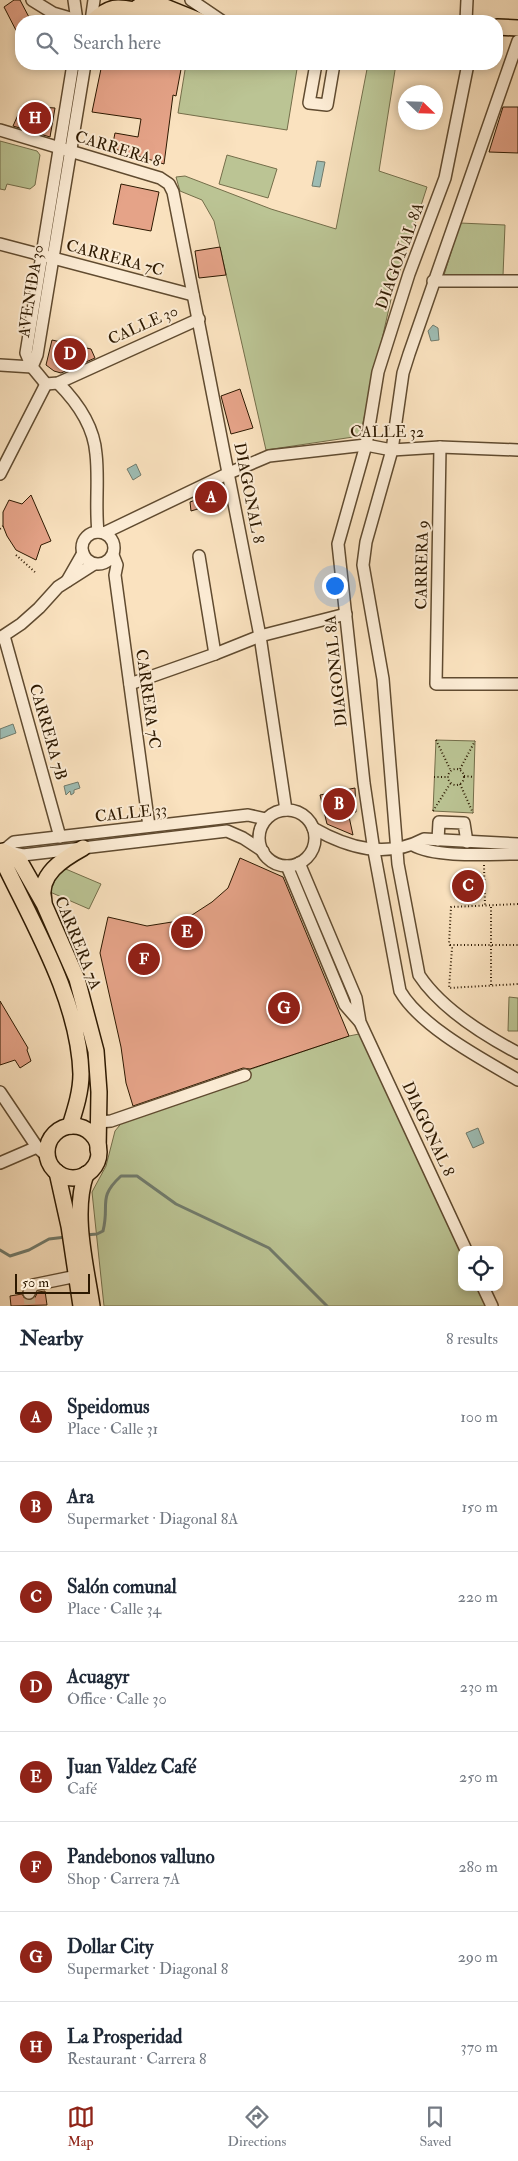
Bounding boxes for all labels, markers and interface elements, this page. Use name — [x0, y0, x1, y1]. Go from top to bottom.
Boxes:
search box — [15, 15, 503, 70]
icon: search — [33, 29, 61, 57]
text: Search here — [73, 31, 161, 55]
north arrow — [398, 85, 443, 130]
pin: H — [19, 99, 51, 137]
street label: CARRERA 8 — [73, 126, 164, 172]
street label: DIAGONAL 8A — [371, 200, 429, 312]
street label: CARRERA 7C — [64, 235, 166, 281]
street label: AVENIDA 30 — [14, 243, 48, 340]
street label: CALLE 30 — [105, 301, 181, 349]
pin: D — [54, 335, 86, 373]
street label: CALLE 32 — [350, 422, 424, 442]
street label: DIAGONAL 8 — [229, 441, 269, 546]
pin: A — [195, 478, 227, 516]
street label: CARRERA 9 — [411, 520, 433, 610]
your location — [322, 573, 348, 599]
street label: DIAGONAL 8A — [320, 614, 352, 728]
street label: CARRERA 7C — [131, 648, 165, 750]
street label: CARRERA 7B — [25, 682, 71, 782]
pin: B — [323, 785, 355, 823]
street label: CALLE 33 — [94, 799, 168, 827]
pin: C — [452, 867, 484, 905]
street label: CARRERA 7A — [50, 893, 106, 993]
pin: E — [171, 913, 203, 951]
pin: F — [128, 940, 160, 978]
pin: G — [268, 989, 300, 1027]
street label: DIAGONAL 8 — [397, 1078, 459, 1180]
map controls — [458, 1246, 503, 1291]
button: locate — [458, 1246, 503, 1291]
scale bar — [15, 1271, 90, 1294]
text: 50 m — [22, 1274, 49, 1291]
text: Nearby — [20, 1325, 83, 1352]
text: 8 results — [446, 1329, 498, 1349]
text: Speidomus — [67, 1395, 150, 1419]
text: A — [31, 1407, 41, 1427]
text: 100 m — [460, 1407, 498, 1427]
text: Place · Calle 31 — [67, 1419, 158, 1439]
text: Ara — [67, 1485, 94, 1509]
text: B — [31, 1497, 41, 1517]
text: 150 m — [461, 1497, 498, 1517]
text: Supermarket · Diagonal 8A — [67, 1509, 238, 1529]
text: Salón comunal — [67, 1575, 177, 1599]
text: C — [30, 1587, 42, 1607]
text: 220 m — [458, 1587, 498, 1607]
text: Place · Calle 34 — [67, 1599, 161, 1619]
text: Acuagyr — [67, 1665, 129, 1689]
text: D — [29, 1677, 43, 1697]
text: 230 m — [460, 1677, 498, 1697]
text: Office · Calle 30 — [67, 1689, 167, 1709]
text: Juan Valdez Café — [67, 1755, 196, 1779]
text: E — [30, 1767, 42, 1787]
text: 250 m — [459, 1767, 498, 1787]
text: Café — [67, 1779, 97, 1799]
text: Pandebonos valluno — [67, 1845, 215, 1869]
text: F — [31, 1857, 41, 1877]
text: 280 m — [458, 1857, 498, 1877]
text: Shop · Carrera 7A — [67, 1869, 180, 1889]
text: Dollar City — [67, 1935, 153, 1959]
text: G — [29, 1947, 43, 1967]
text: 290 m — [458, 1947, 498, 1967]
text: Supermarket · Diagonal 8 — [67, 1959, 228, 1979]
text: La Prosperidad — [67, 2025, 182, 2049]
text: H — [29, 2037, 43, 2057]
text: 370 m — [461, 2037, 498, 2057]
text: Restaurant · Carrera 8 — [67, 2049, 207, 2069]
tab: Map — [67, 2103, 95, 2150]
tab: Directions — [228, 2103, 286, 2150]
tab: Saved — [419, 2103, 451, 2150]

